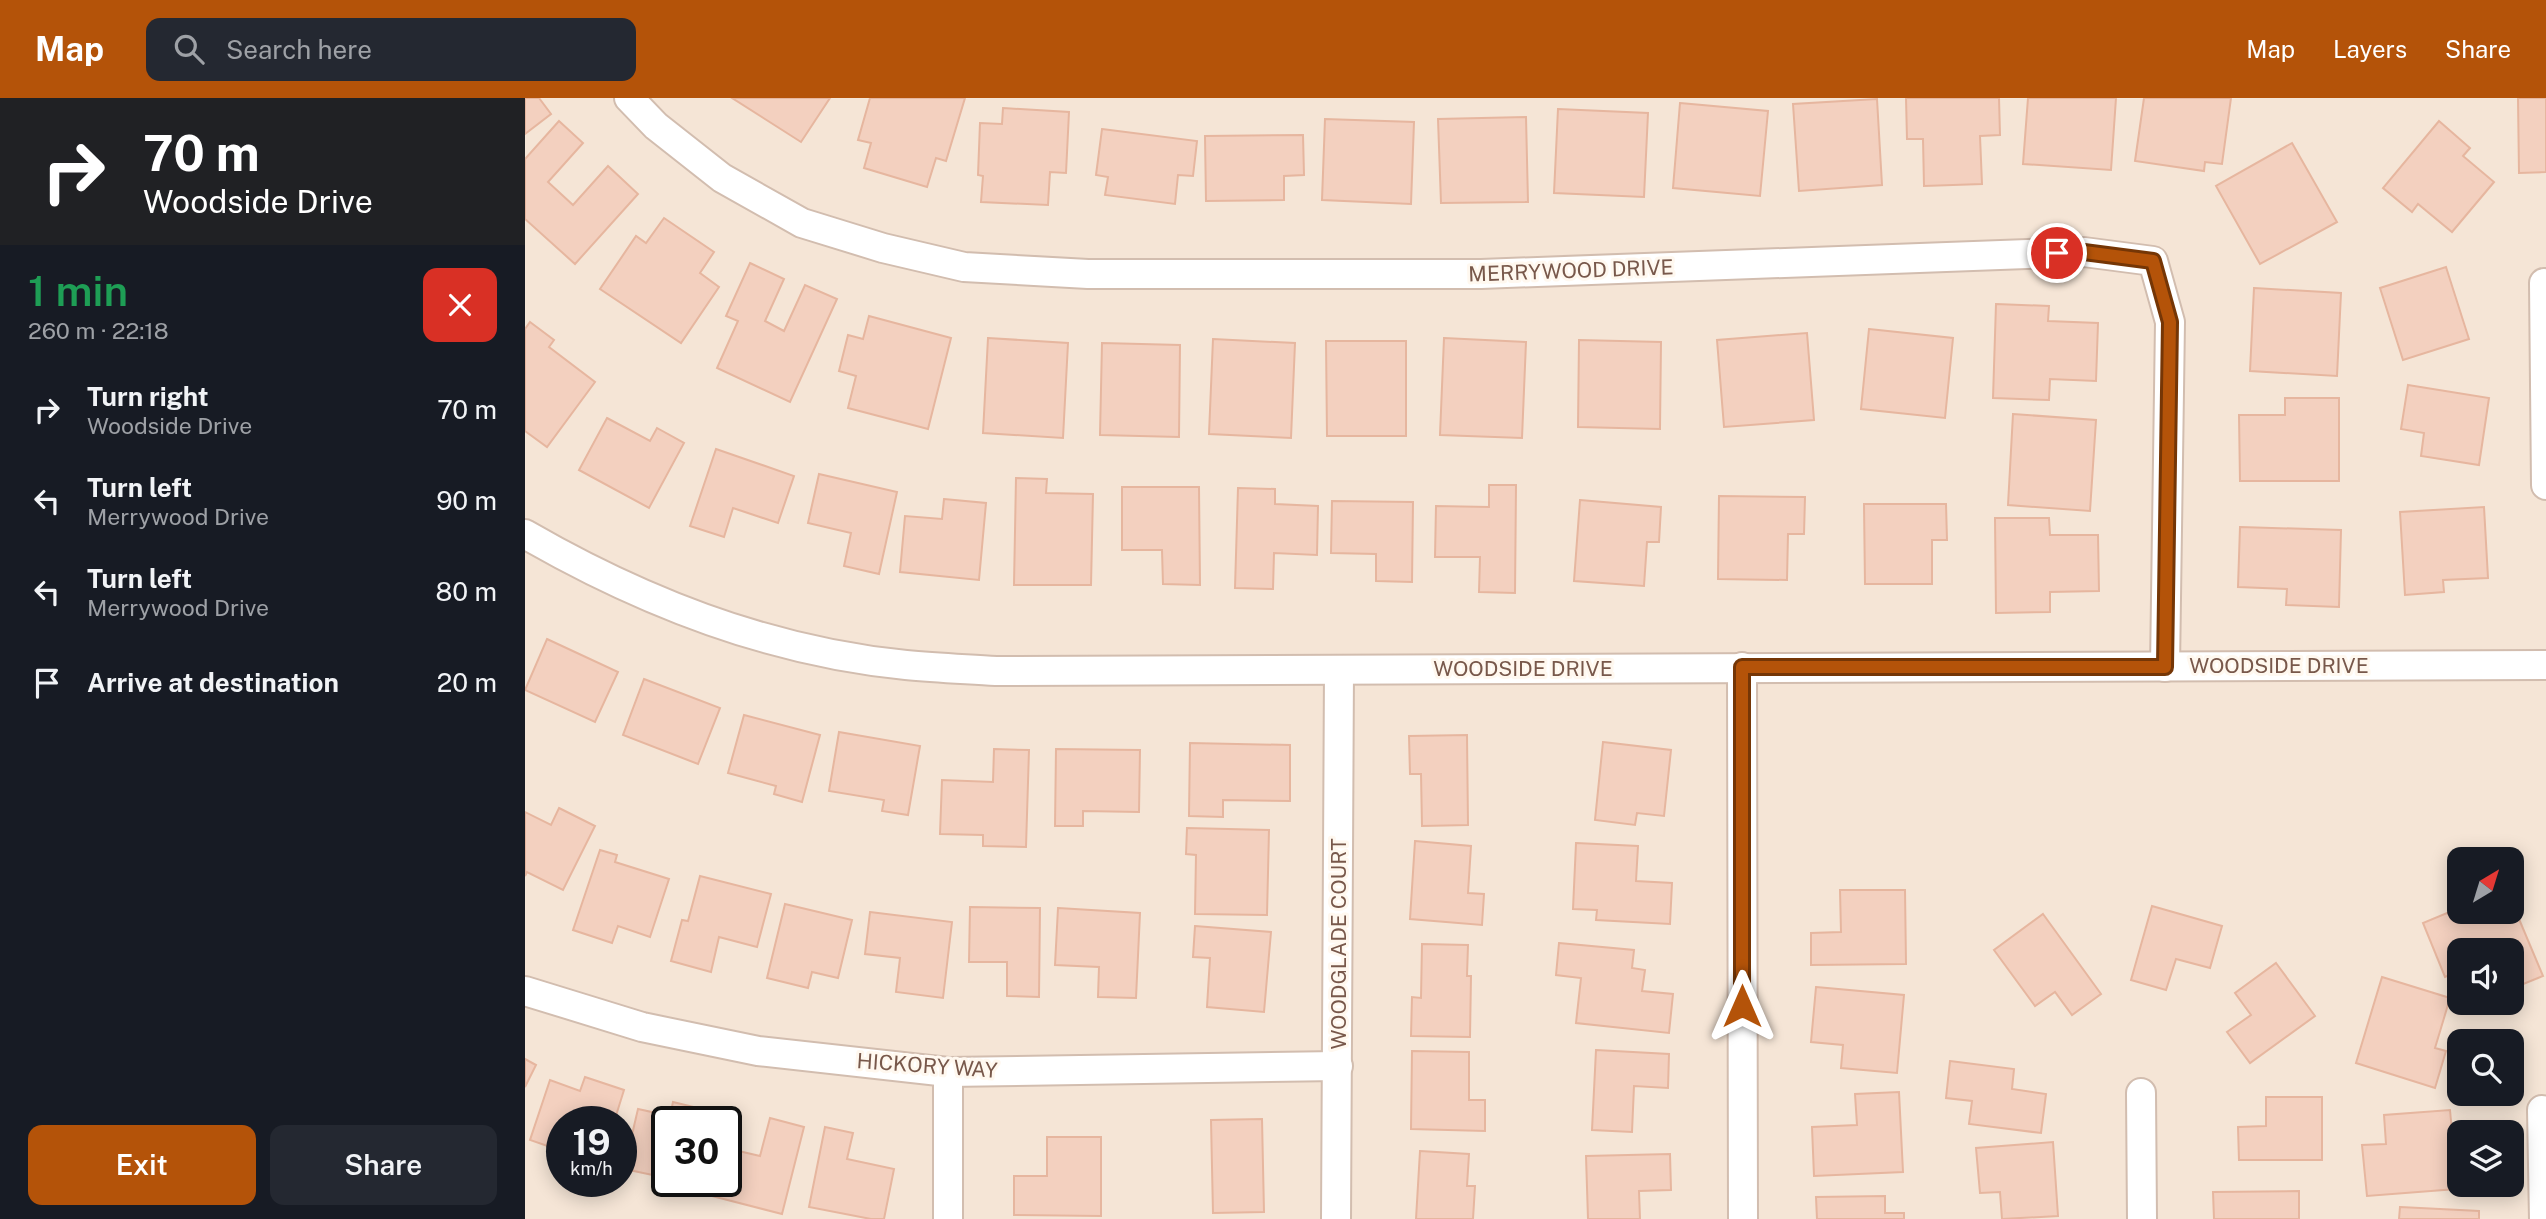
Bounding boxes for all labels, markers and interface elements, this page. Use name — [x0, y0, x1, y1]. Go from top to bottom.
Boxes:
search box — [146, 18, 636, 81]
text: Map — [35, 30, 104, 68]
icon: search — [170, 30, 208, 68]
text: Search here — [226, 34, 372, 65]
text: Map — [2246, 35, 2295, 63]
text: Layers — [2333, 35, 2407, 63]
text: Share — [2445, 35, 2511, 63]
text: 70 m — [143, 124, 260, 182]
icon: right — [28, 126, 119, 217]
text: Woodside Drive — [143, 183, 373, 220]
pin — [2027, 223, 2087, 283]
icon: arrive — [2038, 234, 2076, 272]
street label: MERRYWOOD DRIVE — [1468, 254, 1674, 287]
text: 1 min — [28, 266, 128, 315]
button: close — [423, 268, 497, 342]
text: 260 m · 22:18 — [28, 317, 169, 344]
text: Turn right — [87, 381, 209, 412]
icon: right — [28, 391, 66, 429]
text: 70 m — [437, 394, 497, 425]
text: Woodside Drive — [87, 412, 252, 439]
text: Turn left — [87, 472, 192, 503]
icon: left — [28, 482, 66, 520]
text: 90 m — [436, 485, 497, 516]
text: Merrywood Drive — [87, 503, 269, 530]
text: Turn left — [87, 563, 192, 594]
icon: left — [28, 573, 66, 611]
text: 80 m — [436, 576, 497, 607]
text: Merrywood Drive — [87, 594, 269, 621]
street label: WOODSIDE DRIVE — [2189, 653, 2369, 678]
street label: WOODSIDE DRIVE — [1433, 656, 1613, 681]
icon: arrive — [28, 664, 66, 702]
text: Arrive at destination — [87, 667, 339, 698]
text: 20 m — [437, 667, 497, 698]
street label: WOODGLADE COURT — [1326, 838, 1351, 1050]
north arrow — [2447, 847, 2523, 924]
map controls — [2447, 847, 2524, 1197]
button: sound — [2447, 938, 2524, 1015]
position arrow — [1705, 969, 1779, 1043]
button: search — [2447, 1029, 2524, 1106]
street label: HICKORY WAY — [856, 1048, 999, 1083]
speed limit sign: 30 — [651, 1106, 742, 1197]
button: layers — [2447, 1120, 2524, 1197]
text: 19 — [572, 1122, 611, 1163]
button: Exit — [28, 1125, 256, 1205]
button: Share — [270, 1125, 497, 1205]
text: km/h — [570, 1158, 613, 1179]

